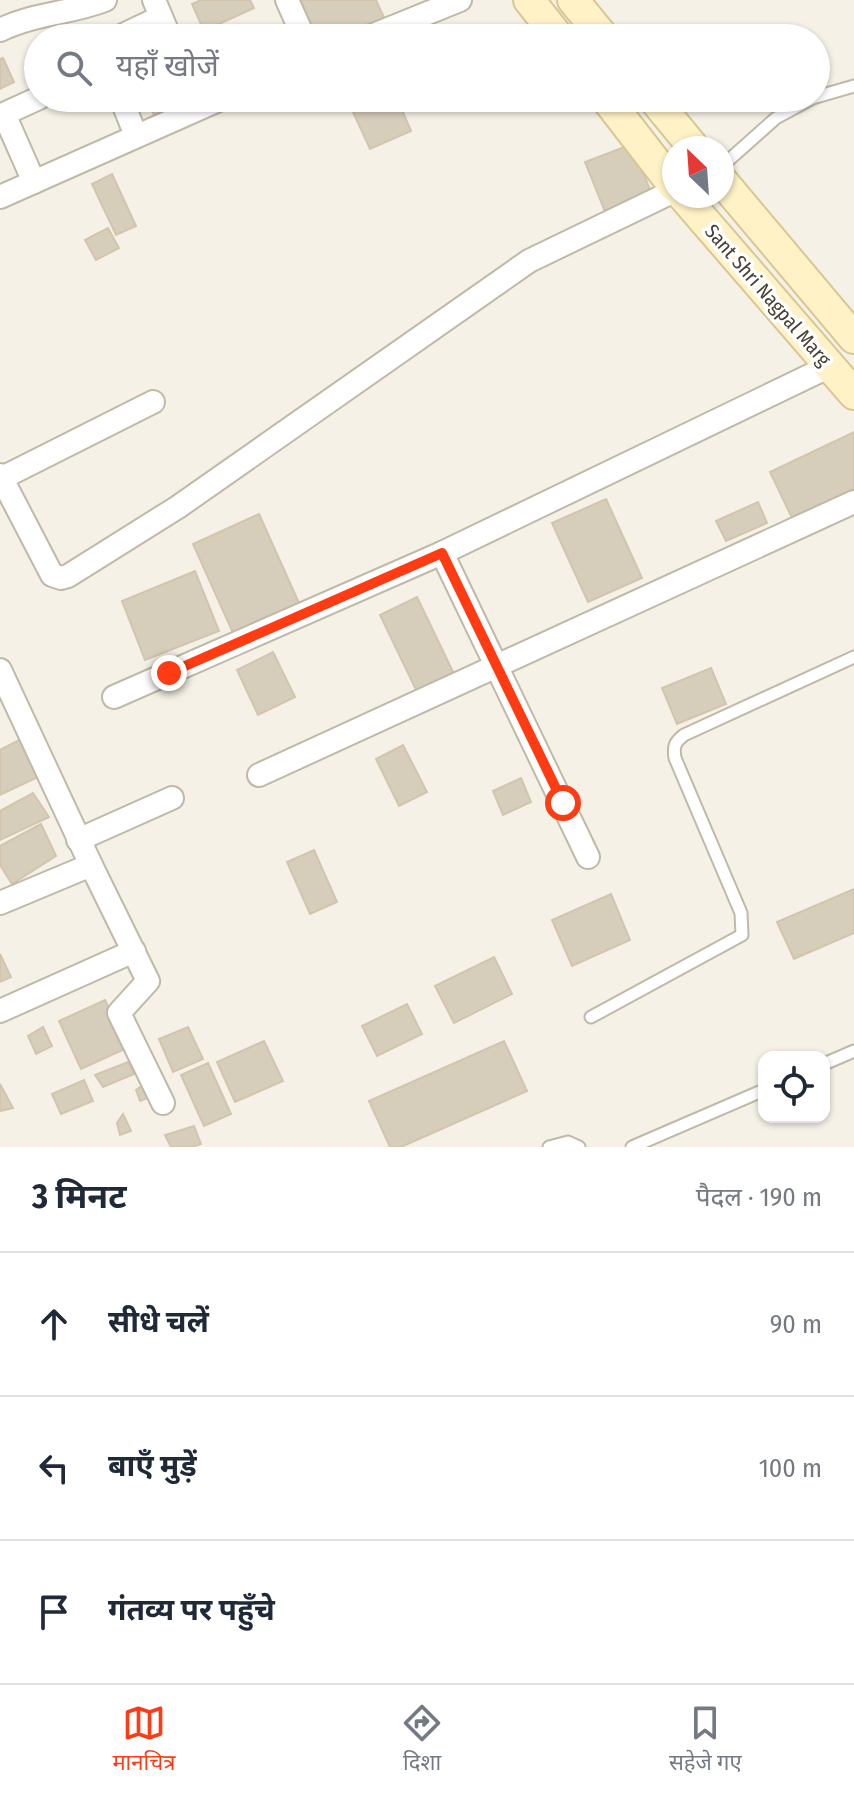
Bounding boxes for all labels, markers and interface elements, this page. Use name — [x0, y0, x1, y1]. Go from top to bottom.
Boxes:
search box — [24, 24, 830, 112]
icon: search — [52, 46, 96, 90]
text: यहाँ खोजें — [116, 48, 219, 84]
north arrow — [662, 136, 734, 208]
street label: Sant Shri Nagpal Marg — [700, 219, 836, 371]
route end — [151, 655, 187, 691]
route start — [545, 785, 581, 821]
map controls — [758, 1051, 830, 1123]
button: locate — [758, 1051, 830, 1123]
text: 3 मिनट — [32, 1176, 127, 1217]
text: पैदल · 190 m — [696, 1182, 822, 1213]
icon: ahead — [32, 1302, 76, 1346]
text: सीधे चलें — [108, 1304, 209, 1340]
text: 90 m — [770, 1309, 822, 1340]
icon: left — [32, 1446, 76, 1490]
text: बाएँ मुड़ें — [108, 1448, 197, 1484]
text: 100 m — [759, 1453, 822, 1484]
icon: arrive — [32, 1590, 76, 1634]
text: गंतव्य पर पहुँचे — [108, 1592, 275, 1628]
tab: मानचित्र — [112, 1701, 175, 1779]
tab: दिशा — [400, 1701, 444, 1779]
tab: सहेजे गए — [669, 1701, 742, 1779]

